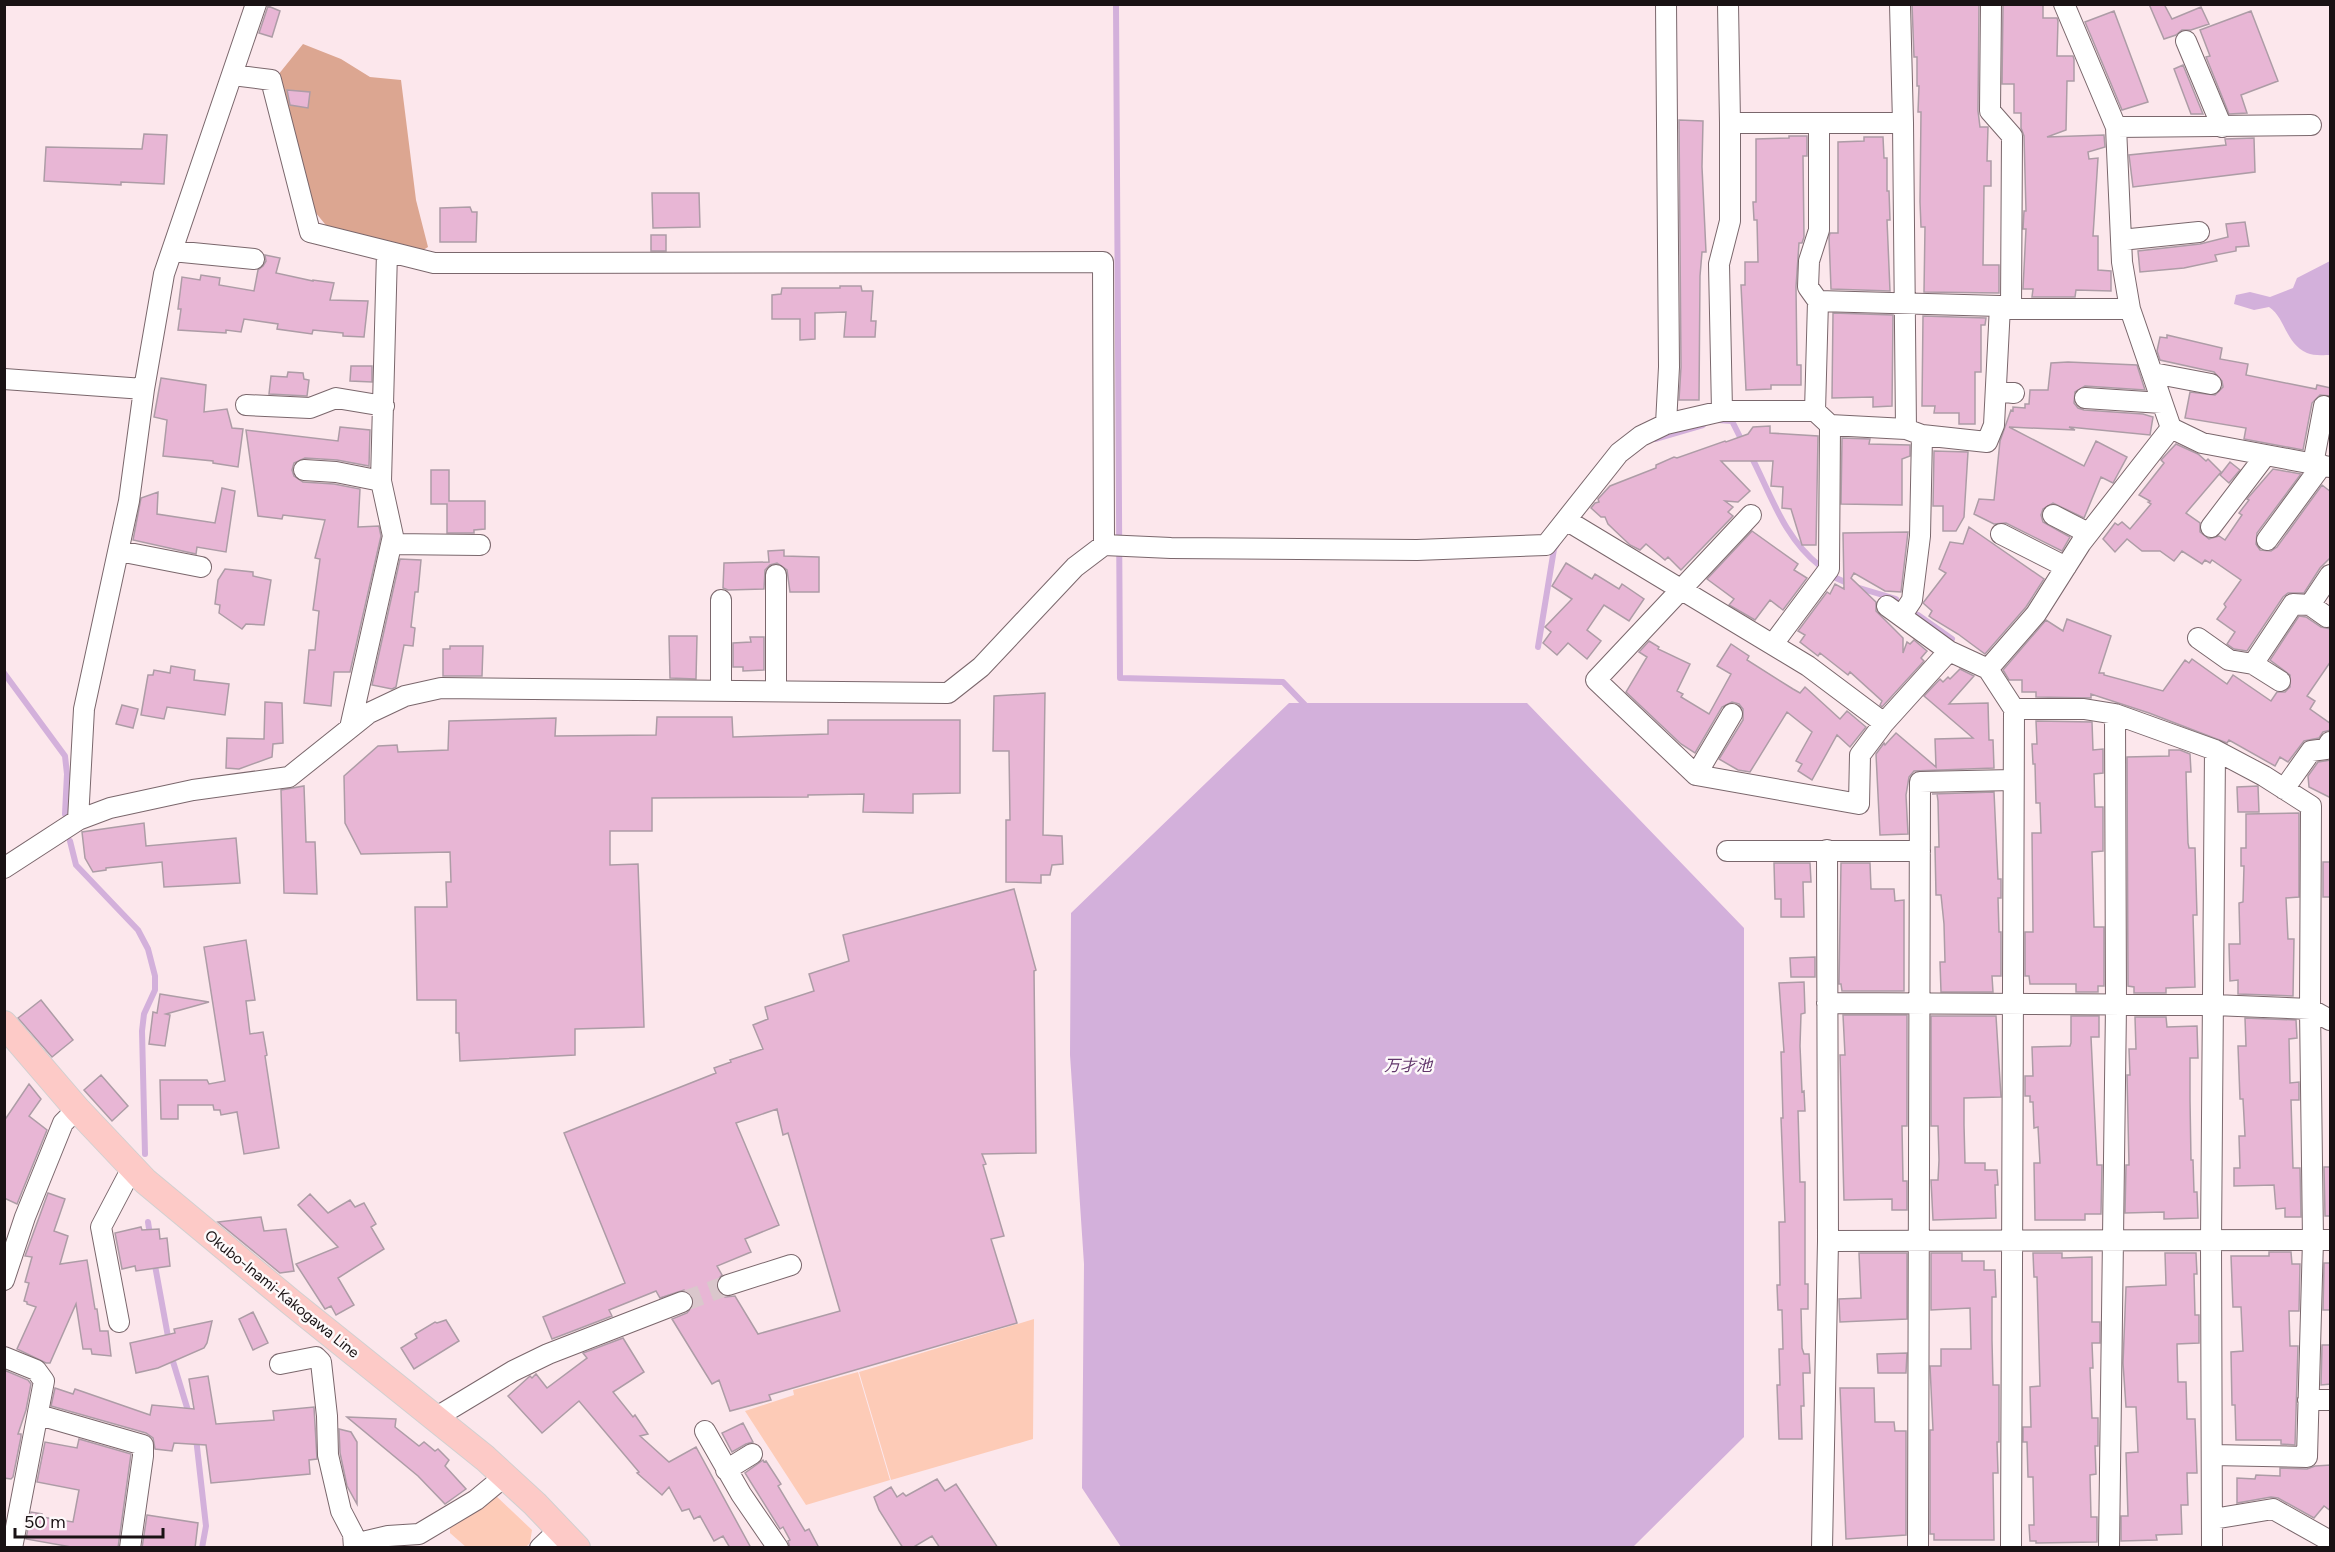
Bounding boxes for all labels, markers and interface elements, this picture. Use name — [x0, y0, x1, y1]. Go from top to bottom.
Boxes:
water label: 万才池 — [1384, 1056, 1434, 1075]
street label: Okubo-Inami-Kakogawa Line — [201, 1226, 363, 1362]
scale bar — [15, 1501, 164, 1539]
text: 50 m — [24, 1511, 66, 1533]

